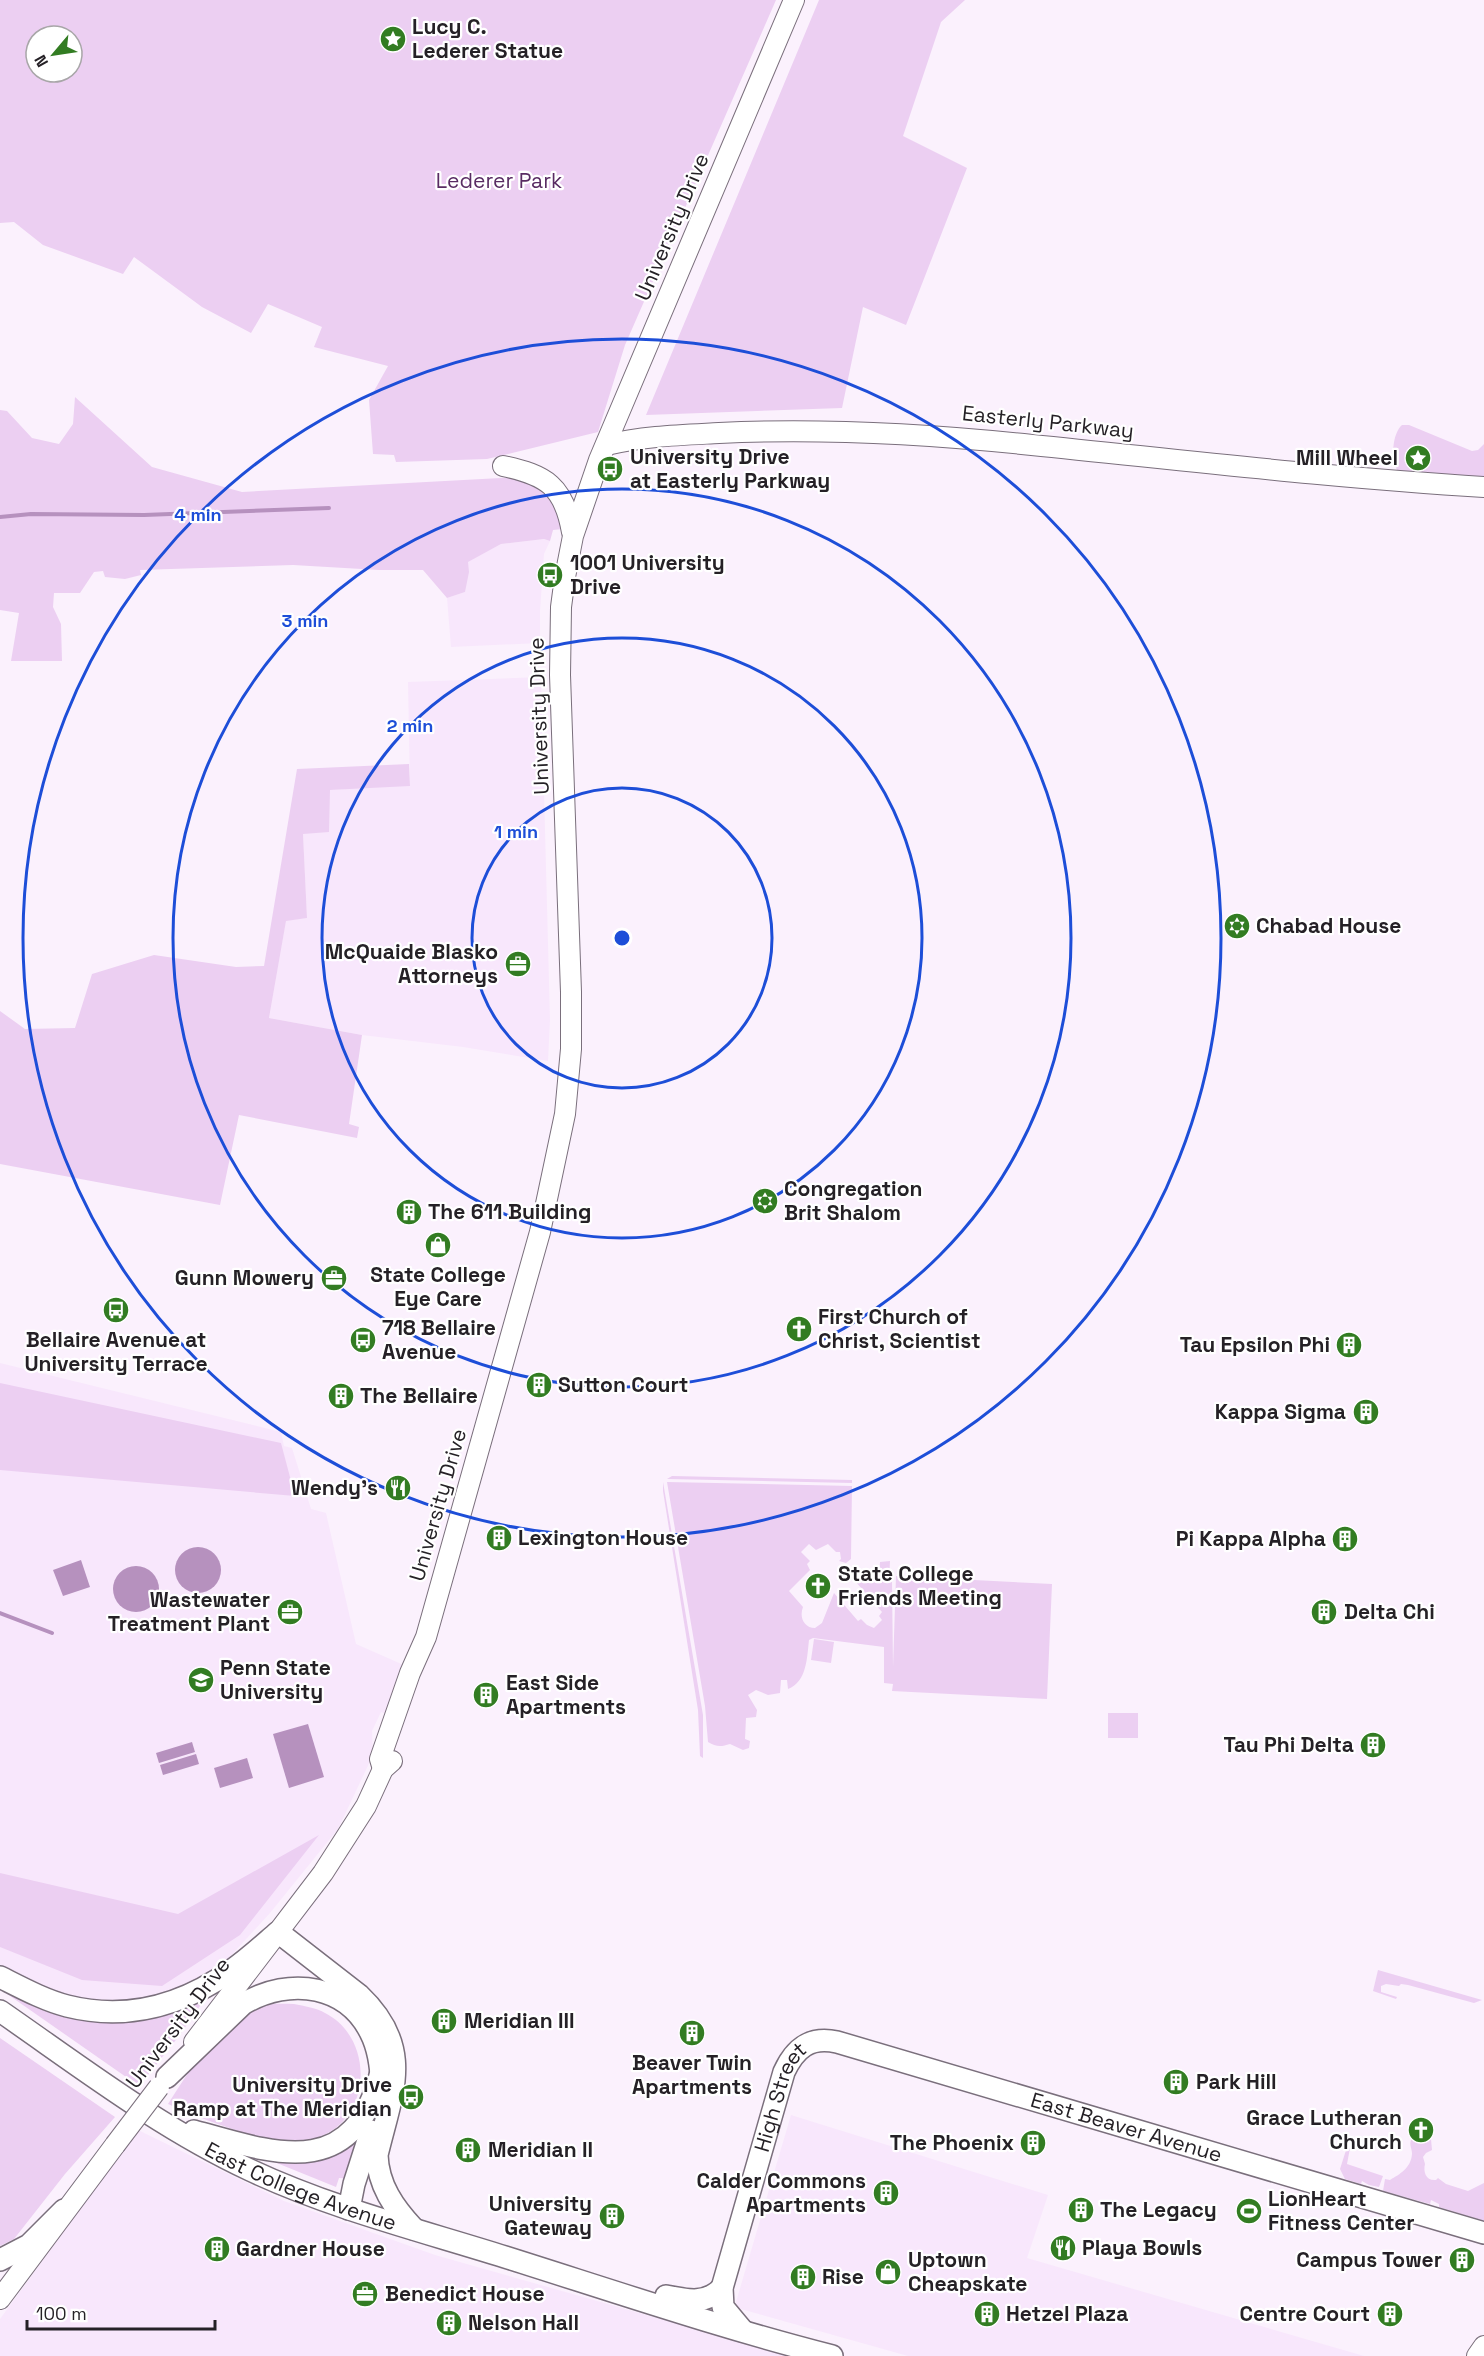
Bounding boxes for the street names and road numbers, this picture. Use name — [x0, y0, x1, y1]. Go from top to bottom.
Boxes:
street label: University Drive — [628, 149, 715, 305]
street label: Easterly Parkway — [961, 399, 1135, 444]
street label: University Drive — [522, 637, 555, 795]
street label: University Drive — [403, 1425, 472, 1584]
street label: University Drive — [119, 1952, 236, 2094]
street label: High Street — [748, 2036, 812, 2155]
street label: East Beaver Avenue — [1028, 2086, 1225, 2168]
street label: East College Avenue — [200, 2136, 400, 2236]

